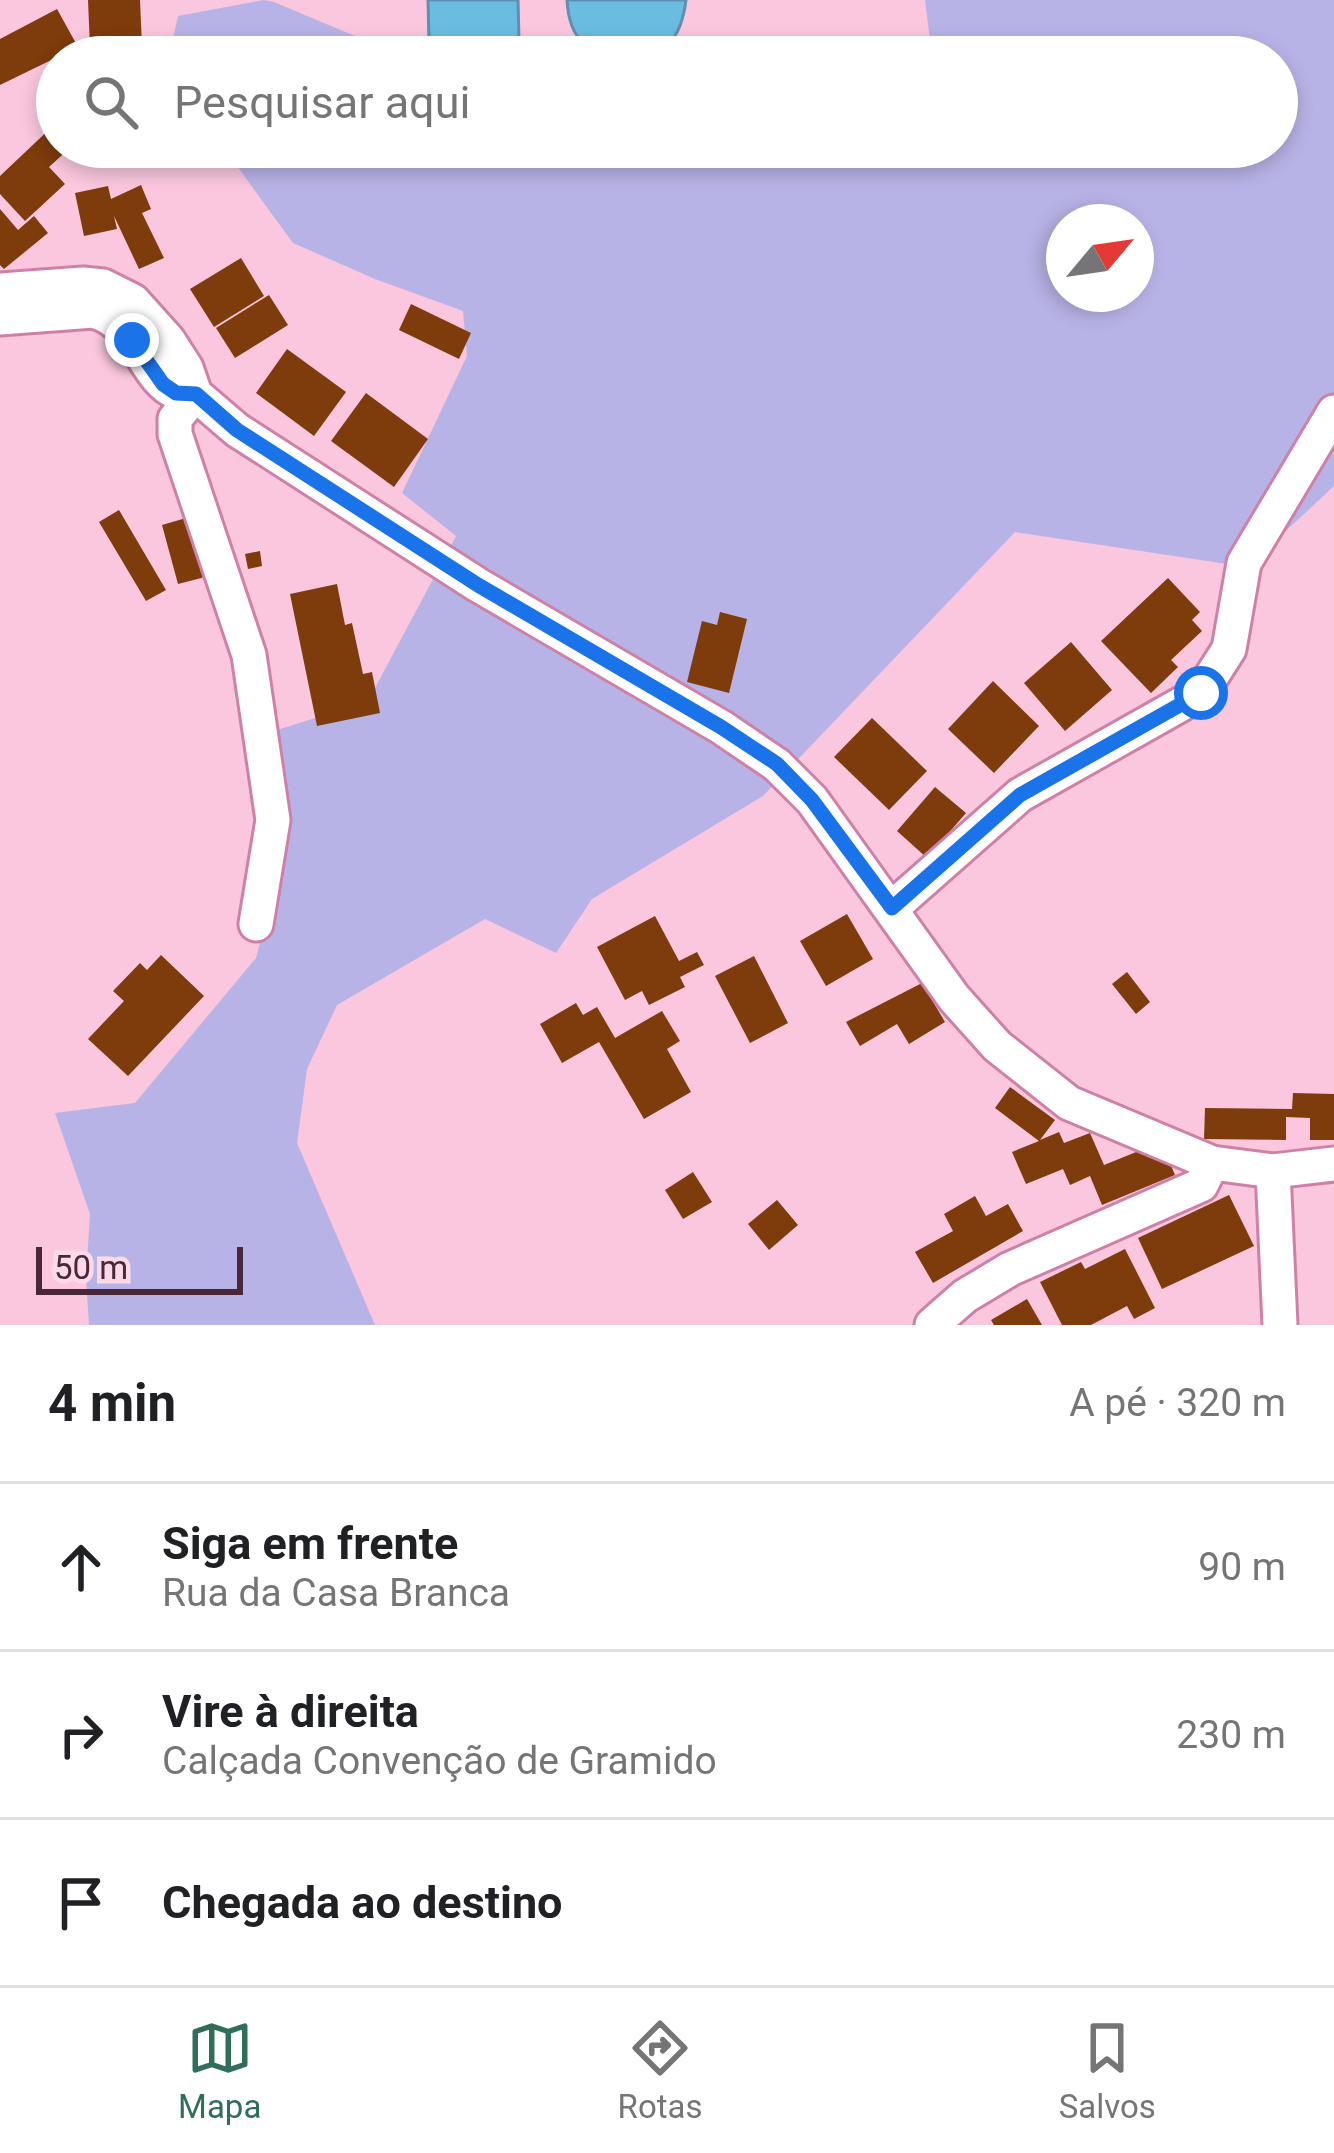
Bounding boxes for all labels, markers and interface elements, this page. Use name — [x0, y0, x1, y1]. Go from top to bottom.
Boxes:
search box — [36, 36, 1298, 168]
icon: search — [78, 69, 144, 135]
text: Pesquisar aqui — [174, 76, 470, 129]
north arrow — [1046, 204, 1154, 312]
route end — [105, 313, 159, 367]
route start — [1174, 666, 1228, 720]
scale bar — [36, 1241, 243, 1294]
text: 50 m — [54, 1248, 128, 1287]
text: 4 min — [48, 1374, 176, 1433]
text: A pé · 320 m — [1069, 1380, 1286, 1426]
text: Siga em frente — [162, 1517, 458, 1570]
icon: ahead — [48, 1534, 114, 1600]
text: 90 m — [1198, 1544, 1286, 1590]
text: Rua da Casa Branca — [162, 1570, 510, 1616]
text: Vire à direita — [162, 1685, 419, 1738]
icon: right — [48, 1702, 114, 1768]
text: 230 m — [1176, 1712, 1286, 1758]
text: Calçada Convenção de Gramido — [162, 1738, 717, 1784]
icon: arrive — [48, 1870, 114, 1936]
text: Chegada ao destino — [162, 1876, 563, 1929]
tab: Mapa — [178, 2015, 261, 2126]
tab: Rotas — [618, 2015, 702, 2126]
tab: Salvos — [1059, 2015, 1156, 2126]

